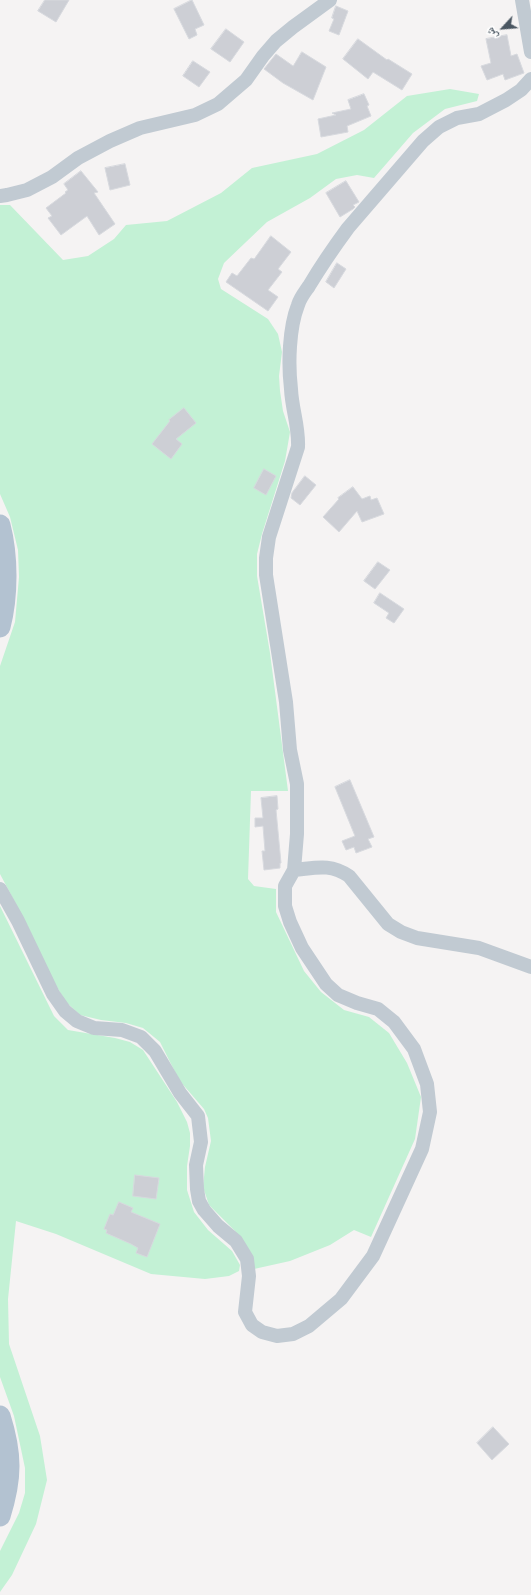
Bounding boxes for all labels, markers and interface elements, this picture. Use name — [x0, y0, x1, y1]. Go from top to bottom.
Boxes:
north arrow — [483, 8, 523, 48]
text: ش — [483, 25, 500, 42]

